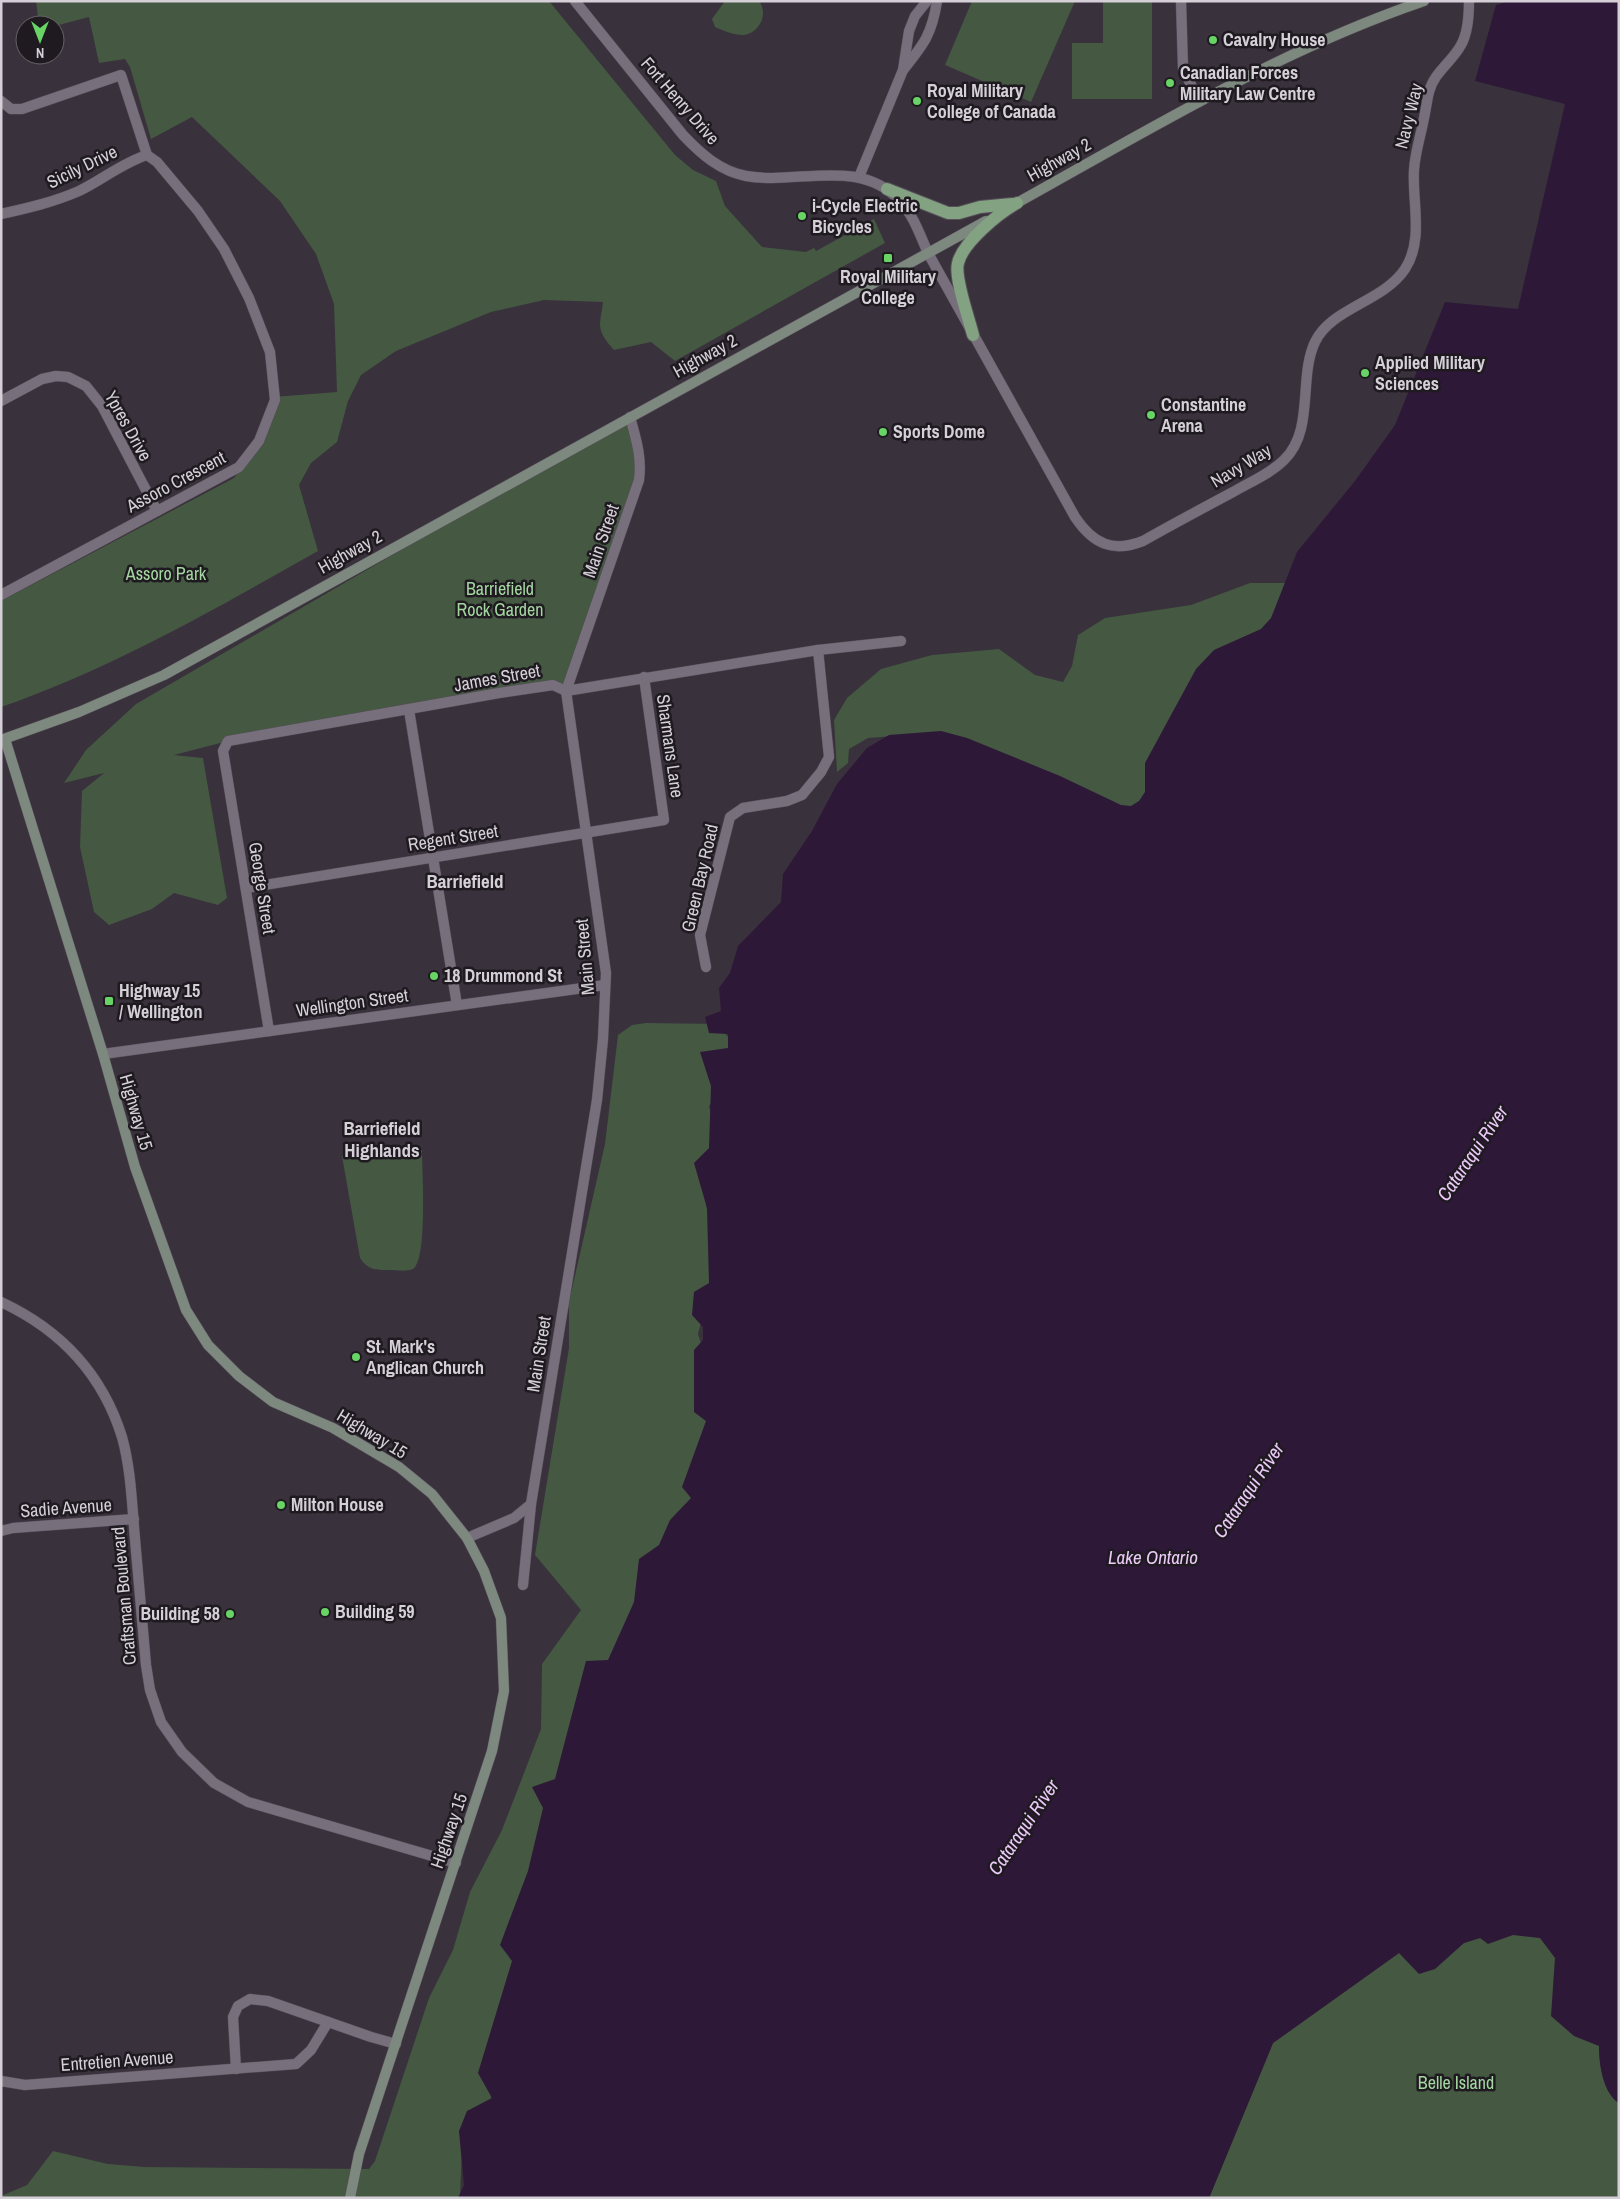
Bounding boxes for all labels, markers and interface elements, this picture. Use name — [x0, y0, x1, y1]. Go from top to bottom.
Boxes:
north arrow — [15, 15, 65, 65]
place label: Cavalry House — [1223, 27, 1326, 52]
marker: Cavalry House — [1207, 34, 1219, 46]
text: N — [36, 44, 44, 62]
street label: Fort Henry Drive — [635, 52, 725, 150]
place label: Canadian Forces Military Law Centre — [1180, 60, 1315, 106]
marker: Canadian Forces Military Law Centre — [1164, 77, 1176, 89]
place label: Royal Military College of Canada — [927, 78, 1057, 124]
street label: Navy Way — [1388, 80, 1429, 151]
marker: Royal Military College of Canada — [911, 95, 923, 107]
street label: Highway 2 — [1022, 132, 1095, 187]
street label: Sicily Drive — [42, 139, 121, 194]
place label: i-Cycle Electric Bicycles — [812, 193, 918, 239]
marker: i-Cycle Electric Bicycles — [796, 210, 808, 222]
marker: Royal Military College — [882, 252, 894, 264]
place label: Royal Military College — [840, 264, 937, 310]
street label: Highway 2 — [668, 328, 741, 383]
place label: Applied Military Sciences — [1375, 350, 1486, 396]
marker: Applied Military Sciences — [1359, 367, 1371, 379]
street label: Ypres Drive — [99, 386, 158, 465]
place label: Constantine Arena — [1161, 392, 1246, 438]
marker: Constantine Arena — [1145, 409, 1157, 421]
place label: Sports Dome — [893, 419, 985, 444]
marker: Sports Dome — [877, 426, 889, 438]
street label: Navy Way — [1206, 437, 1276, 493]
street label: Assoro Crescent — [121, 445, 230, 519]
street label: Main Street — [576, 501, 625, 581]
street label: Highway 2 — [313, 524, 386, 579]
park label: Assoro Park — [125, 561, 207, 586]
park label: Barriefield Rock Garden — [457, 576, 543, 622]
street label: James Street — [452, 658, 542, 697]
street label: Sharmans Lane — [651, 693, 690, 799]
street label: Regent Street — [406, 818, 500, 857]
street label: Green Bay Road — [675, 822, 724, 934]
street label: George Street — [243, 840, 282, 936]
district label: Barriefield — [426, 868, 504, 894]
street label: Main Street — [569, 918, 600, 996]
place label: 18 Drummond St — [444, 963, 562, 988]
marker: 18 Drummond St — [428, 970, 440, 982]
place label: Highway 15 / Wellington — [119, 978, 202, 1024]
street label: Wellington Street — [294, 982, 410, 1023]
marker: Highway 15 / Wellington — [103, 995, 115, 1007]
street label: Highway 15 — [114, 1071, 159, 1153]
water label: Cataraqui River — [1430, 1099, 1514, 1206]
district label: Barriefield Highlands — [343, 1115, 421, 1163]
street label: Main Street — [520, 1314, 557, 1394]
place label: St. Mark's Anglican Church — [366, 1334, 484, 1380]
marker: St. Mark's Anglican Church — [350, 1351, 362, 1363]
street label: Highway 15 — [332, 1403, 412, 1464]
water label: Cataraqui River — [1206, 1436, 1290, 1543]
street label: Sadie Avenue — [19, 1492, 113, 1523]
place label: Milton House — [291, 1492, 384, 1517]
marker: Milton House — [275, 1499, 287, 1511]
street label: Craftsman Boulevard — [105, 1526, 142, 1666]
water label: Lake Ontario — [1108, 1544, 1198, 1570]
place label: Building 59 — [335, 1599, 415, 1624]
place label: Building 58 — [140, 1601, 220, 1626]
marker: Building 59 — [319, 1606, 331, 1618]
marker: Building 58 — [224, 1608, 236, 1620]
water label: Cataraqui River — [981, 1773, 1065, 1880]
street label: Highway 15 — [424, 1790, 473, 1872]
street label: Entretien Avenue — [60, 2044, 174, 2077]
park label: Belle Island — [1418, 2070, 1494, 2095]

